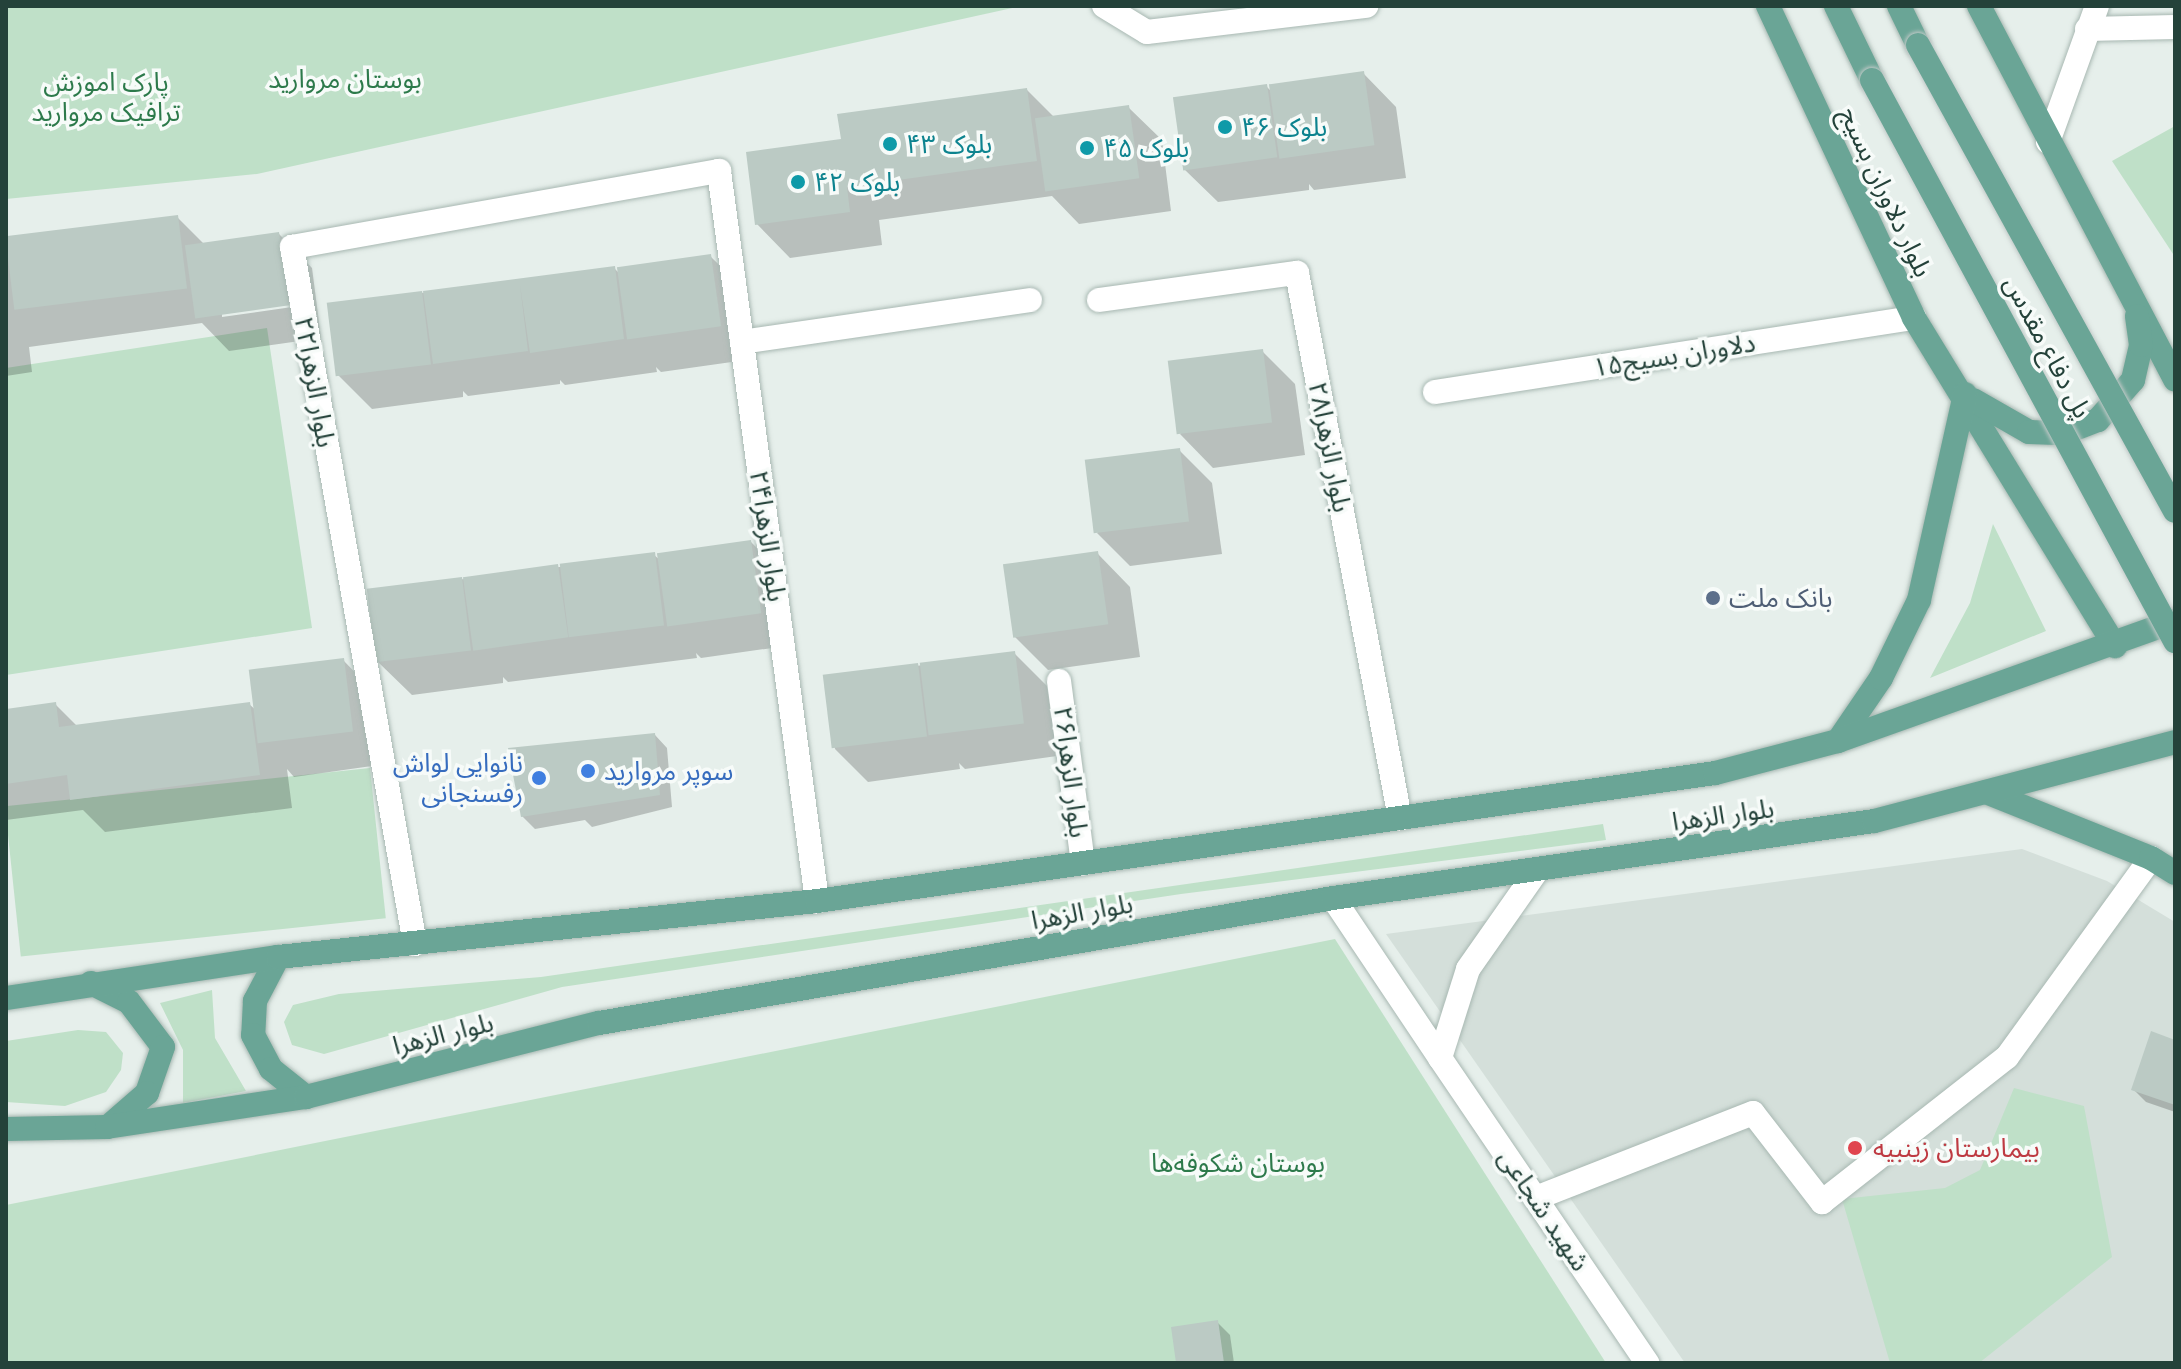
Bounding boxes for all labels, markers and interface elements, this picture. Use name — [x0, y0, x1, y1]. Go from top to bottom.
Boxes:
park label: بوستان مروارید — [268, 63, 422, 95]
park label: پارک اموزش ترافیک مروارید — [31, 66, 181, 128]
street label: بلوار دلاوران بسیج — [1833, 102, 1939, 282]
place label: بلوک ۴۶ — [1241, 111, 1327, 143]
marker: بلوک ۴۶ — [1216, 118, 1234, 136]
place label: بلوک ۴۳ — [906, 128, 992, 160]
place label: بلوک ۴۵ — [1103, 132, 1189, 164]
marker: بلوک ۴۳ — [881, 135, 899, 153]
marker: بلوک ۴۵ — [1078, 139, 1096, 157]
place label: بلوک ۴۲ — [814, 166, 900, 198]
marker: بلوک ۴۲ — [789, 173, 807, 191]
street label: پل دفاع مقدس — [1997, 271, 2099, 423]
street label: بلوار الزهرا۲۲ — [288, 314, 342, 450]
street label: دلاوران بسیج۱۵ — [1591, 327, 1757, 383]
street label: بلوار الزهرا۲۸ — [1302, 379, 1358, 515]
street label: بلوار الزهرا۲۴ — [743, 468, 793, 604]
place label: بانک ملت — [1729, 582, 1832, 614]
marker: بانک ملت — [1704, 589, 1722, 607]
street label: بلوار الزهرا۲۶ — [1047, 705, 1095, 839]
place label: نانوایی لواش رفسنجانی — [393, 747, 523, 808]
place label: سوپر مروارید — [604, 755, 734, 787]
marker: سوپر مروارید — [579, 762, 597, 780]
marker: نانوایی لواش رفسنجانی — [530, 769, 548, 787]
street label: بلوار الزهرا — [1670, 792, 1776, 838]
street label: بلوار الزهرا — [1029, 888, 1135, 936]
street label: بلوار الزهرا — [390, 1006, 496, 1062]
place label: بیمارستان زینبیه — [1873, 1132, 2040, 1164]
marker: بیمارستان زینبیه — [1844, 1137, 1866, 1159]
street label: شهید شجاعی — [1492, 1143, 1596, 1277]
park label: بوستان شکوفه‌ها — [1151, 1147, 1325, 1179]

